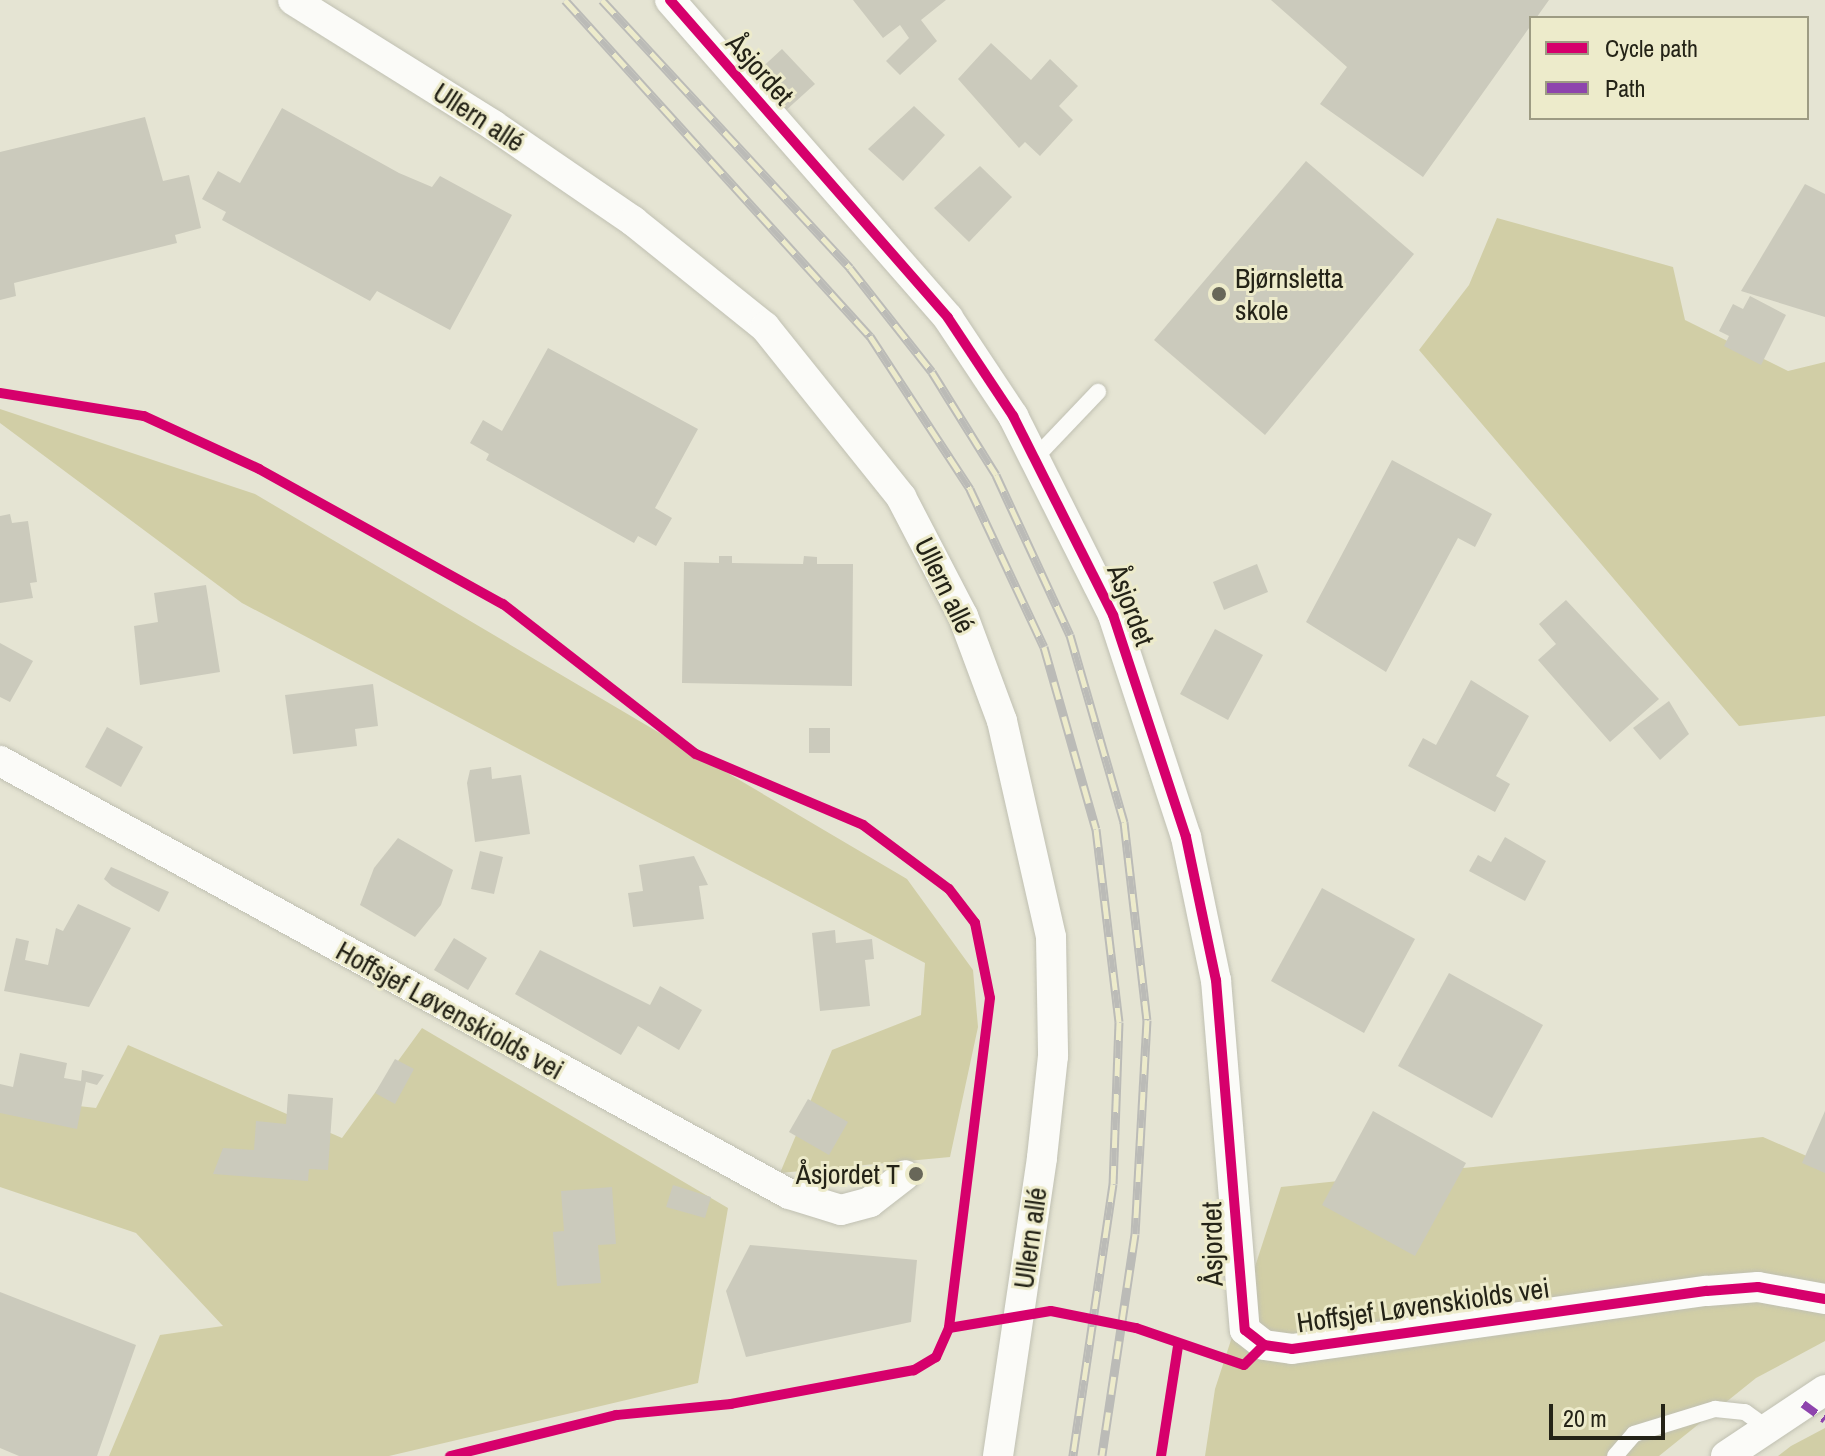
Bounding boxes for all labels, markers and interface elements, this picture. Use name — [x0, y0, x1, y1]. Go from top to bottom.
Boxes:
legend — [1529, 16, 1809, 120]
street label: Åsjordet — [719, 26, 801, 112]
text: Cycle path — [1605, 32, 1698, 64]
text: Path — [1605, 72, 1646, 104]
street label: Ullern allé — [427, 75, 531, 159]
place label: Bjørnsletta skole — [1235, 261, 1343, 327]
marker: Bjørnsletta skole — [1210, 285, 1228, 303]
street label: Ullern allé — [908, 532, 982, 638]
street label: Åsjordet — [1100, 560, 1162, 650]
street label: Hoffsjef Løvenskiolds vei — [330, 934, 570, 1086]
place label: Åsjordet T — [795, 1157, 900, 1191]
marker: Åsjordet T — [907, 1165, 925, 1183]
street label: Ullern allé — [1006, 1185, 1054, 1291]
street label: Åsjordet — [1194, 1202, 1230, 1286]
street label: Hoffsjef Løvenskiolds vei — [1294, 1271, 1552, 1339]
scale bar — [1553, 1388, 1669, 1438]
text: 20 m — [1563, 1402, 1607, 1434]

